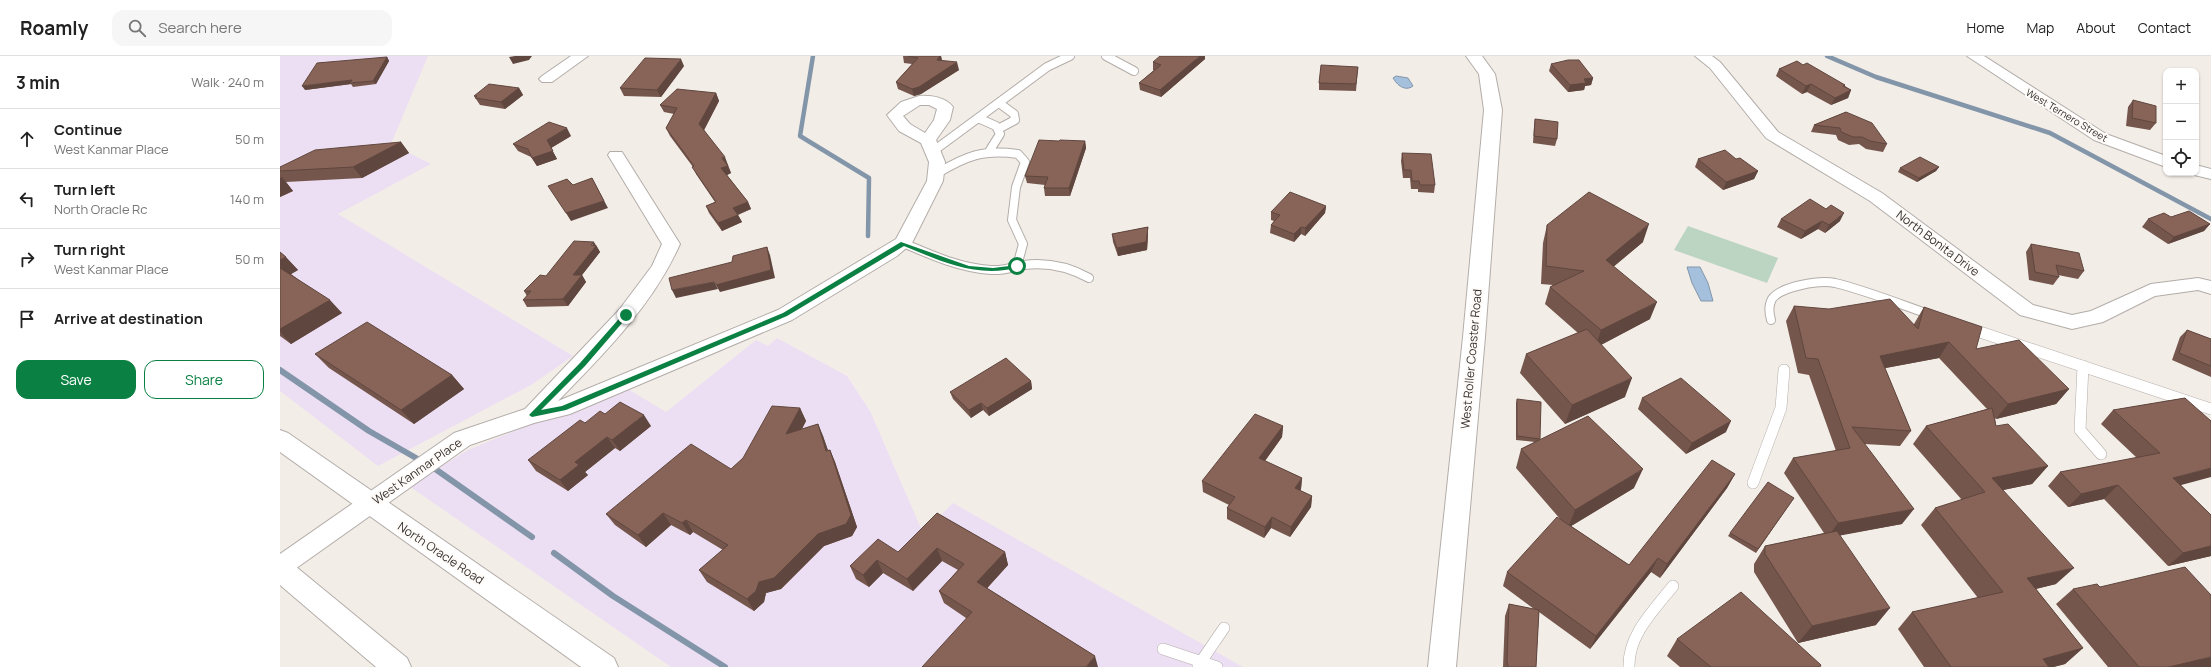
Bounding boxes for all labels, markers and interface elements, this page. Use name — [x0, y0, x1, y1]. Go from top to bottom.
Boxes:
search box — [112, 10, 392, 46]
text: Roamly — [20, 15, 88, 41]
icon: search — [126, 17, 148, 39]
text: Search here — [158, 17, 242, 38]
text: Home — [1967, 18, 2004, 37]
text: Map — [2026, 18, 2054, 37]
text: About — [2076, 18, 2116, 37]
text: Contact — [2138, 18, 2191, 37]
map controls — [2163, 68, 2199, 176]
button: + — [2163, 68, 2199, 104]
text: 3 min — [16, 71, 60, 94]
text: Walk · 240 m — [191, 73, 264, 91]
street label: West Ternero Street — [2024, 85, 2110, 145]
button: − — [2163, 104, 2199, 140]
text: Continue — [54, 119, 122, 140]
icon: ahead — [16, 128, 38, 150]
text: 50 m — [235, 130, 264, 148]
text: West Kanmar Place — [54, 140, 169, 158]
button: locate — [2163, 140, 2199, 176]
text: Turn left — [54, 179, 116, 200]
icon: left — [16, 188, 38, 210]
text: 140 m — [230, 190, 264, 208]
text: North Oracle Rc — [54, 200, 147, 218]
street label: North Bonita Drive — [1893, 206, 1983, 280]
text: Turn right — [54, 239, 125, 260]
icon: right — [16, 248, 38, 270]
text: 50 m — [235, 250, 264, 268]
route start — [1008, 257, 1026, 275]
text: West Kanmar Place — [54, 260, 169, 278]
street label: West Roller Coaster Road — [1456, 288, 1486, 430]
route end — [617, 306, 635, 324]
icon: arrive — [16, 308, 38, 330]
text: Arrive at destination — [54, 308, 203, 329]
button: Save — [16, 360, 136, 399]
button: Share — [144, 360, 264, 399]
street label: West Kanmar Place — [369, 434, 465, 508]
street label: North Oracle Road — [395, 518, 487, 588]

